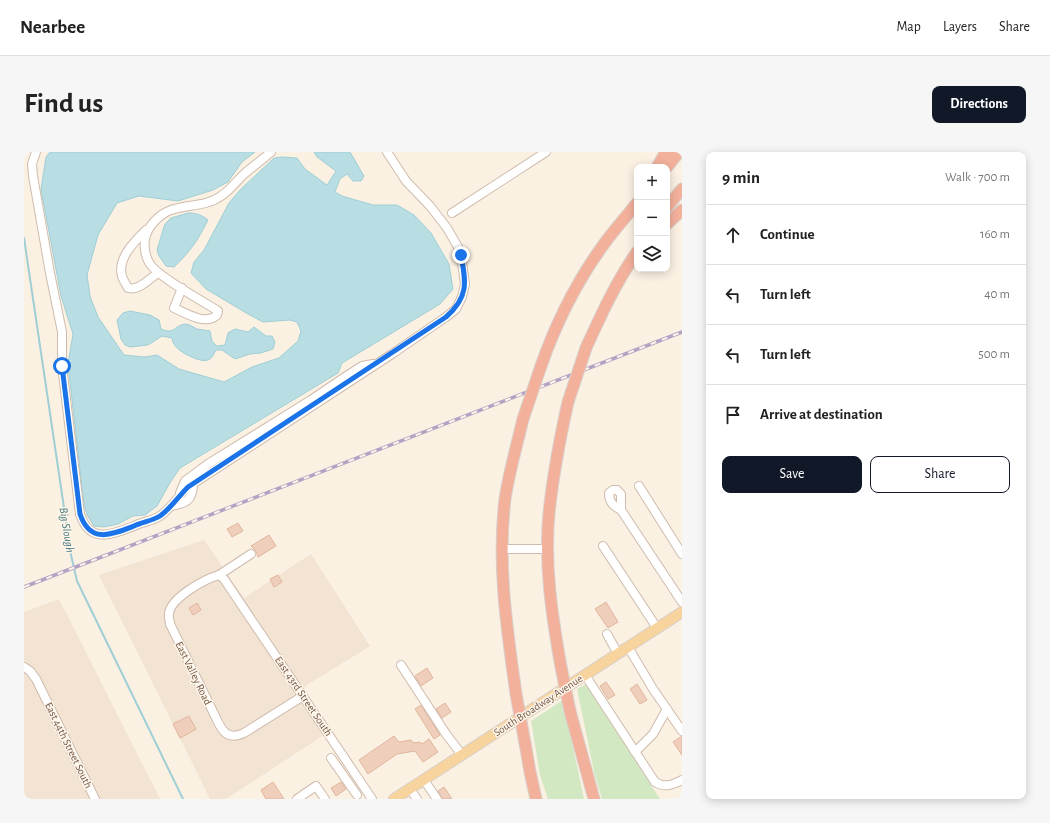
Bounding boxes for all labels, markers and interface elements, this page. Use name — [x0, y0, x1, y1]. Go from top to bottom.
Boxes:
text: Nearbee — [20, 18, 85, 37]
text: Map — [896, 20, 921, 34]
text: Layers — [943, 20, 977, 34]
text: Share — [999, 20, 1030, 34]
button: Directions — [932, 86, 1026, 123]
text: Find us — [24, 90, 103, 118]
map controls — [634, 164, 670, 272]
button: + — [634, 164, 670, 200]
text: 9 min — [722, 169, 760, 186]
text: Walk · 700 m — [945, 171, 1010, 184]
button: − — [634, 200, 670, 236]
icon: ahead — [722, 224, 744, 246]
text: Continue — [760, 227, 815, 242]
text: 160 m — [980, 228, 1010, 241]
button: layers — [634, 236, 670, 272]
route end — [452, 246, 470, 264]
icon: left — [722, 284, 744, 306]
text: Turn left — [760, 287, 811, 302]
text: 40 m — [984, 288, 1010, 301]
icon: left — [722, 344, 744, 366]
text: Turn left — [760, 347, 811, 362]
text: 500 m — [978, 348, 1010, 361]
route start — [53, 357, 71, 375]
icon: arrive — [722, 404, 744, 426]
text: Arrive at destination — [760, 407, 883, 422]
button: Save — [722, 456, 862, 493]
button: Share — [870, 456, 1010, 493]
water label: Big Slough — [58, 507, 76, 553]
street label: East Valley Road — [173, 640, 214, 707]
street label: East 43rd Street South — [273, 655, 334, 738]
street label: South Broadway Avenue — [492, 673, 585, 738]
street label: East 44th Street South — [43, 701, 94, 790]

